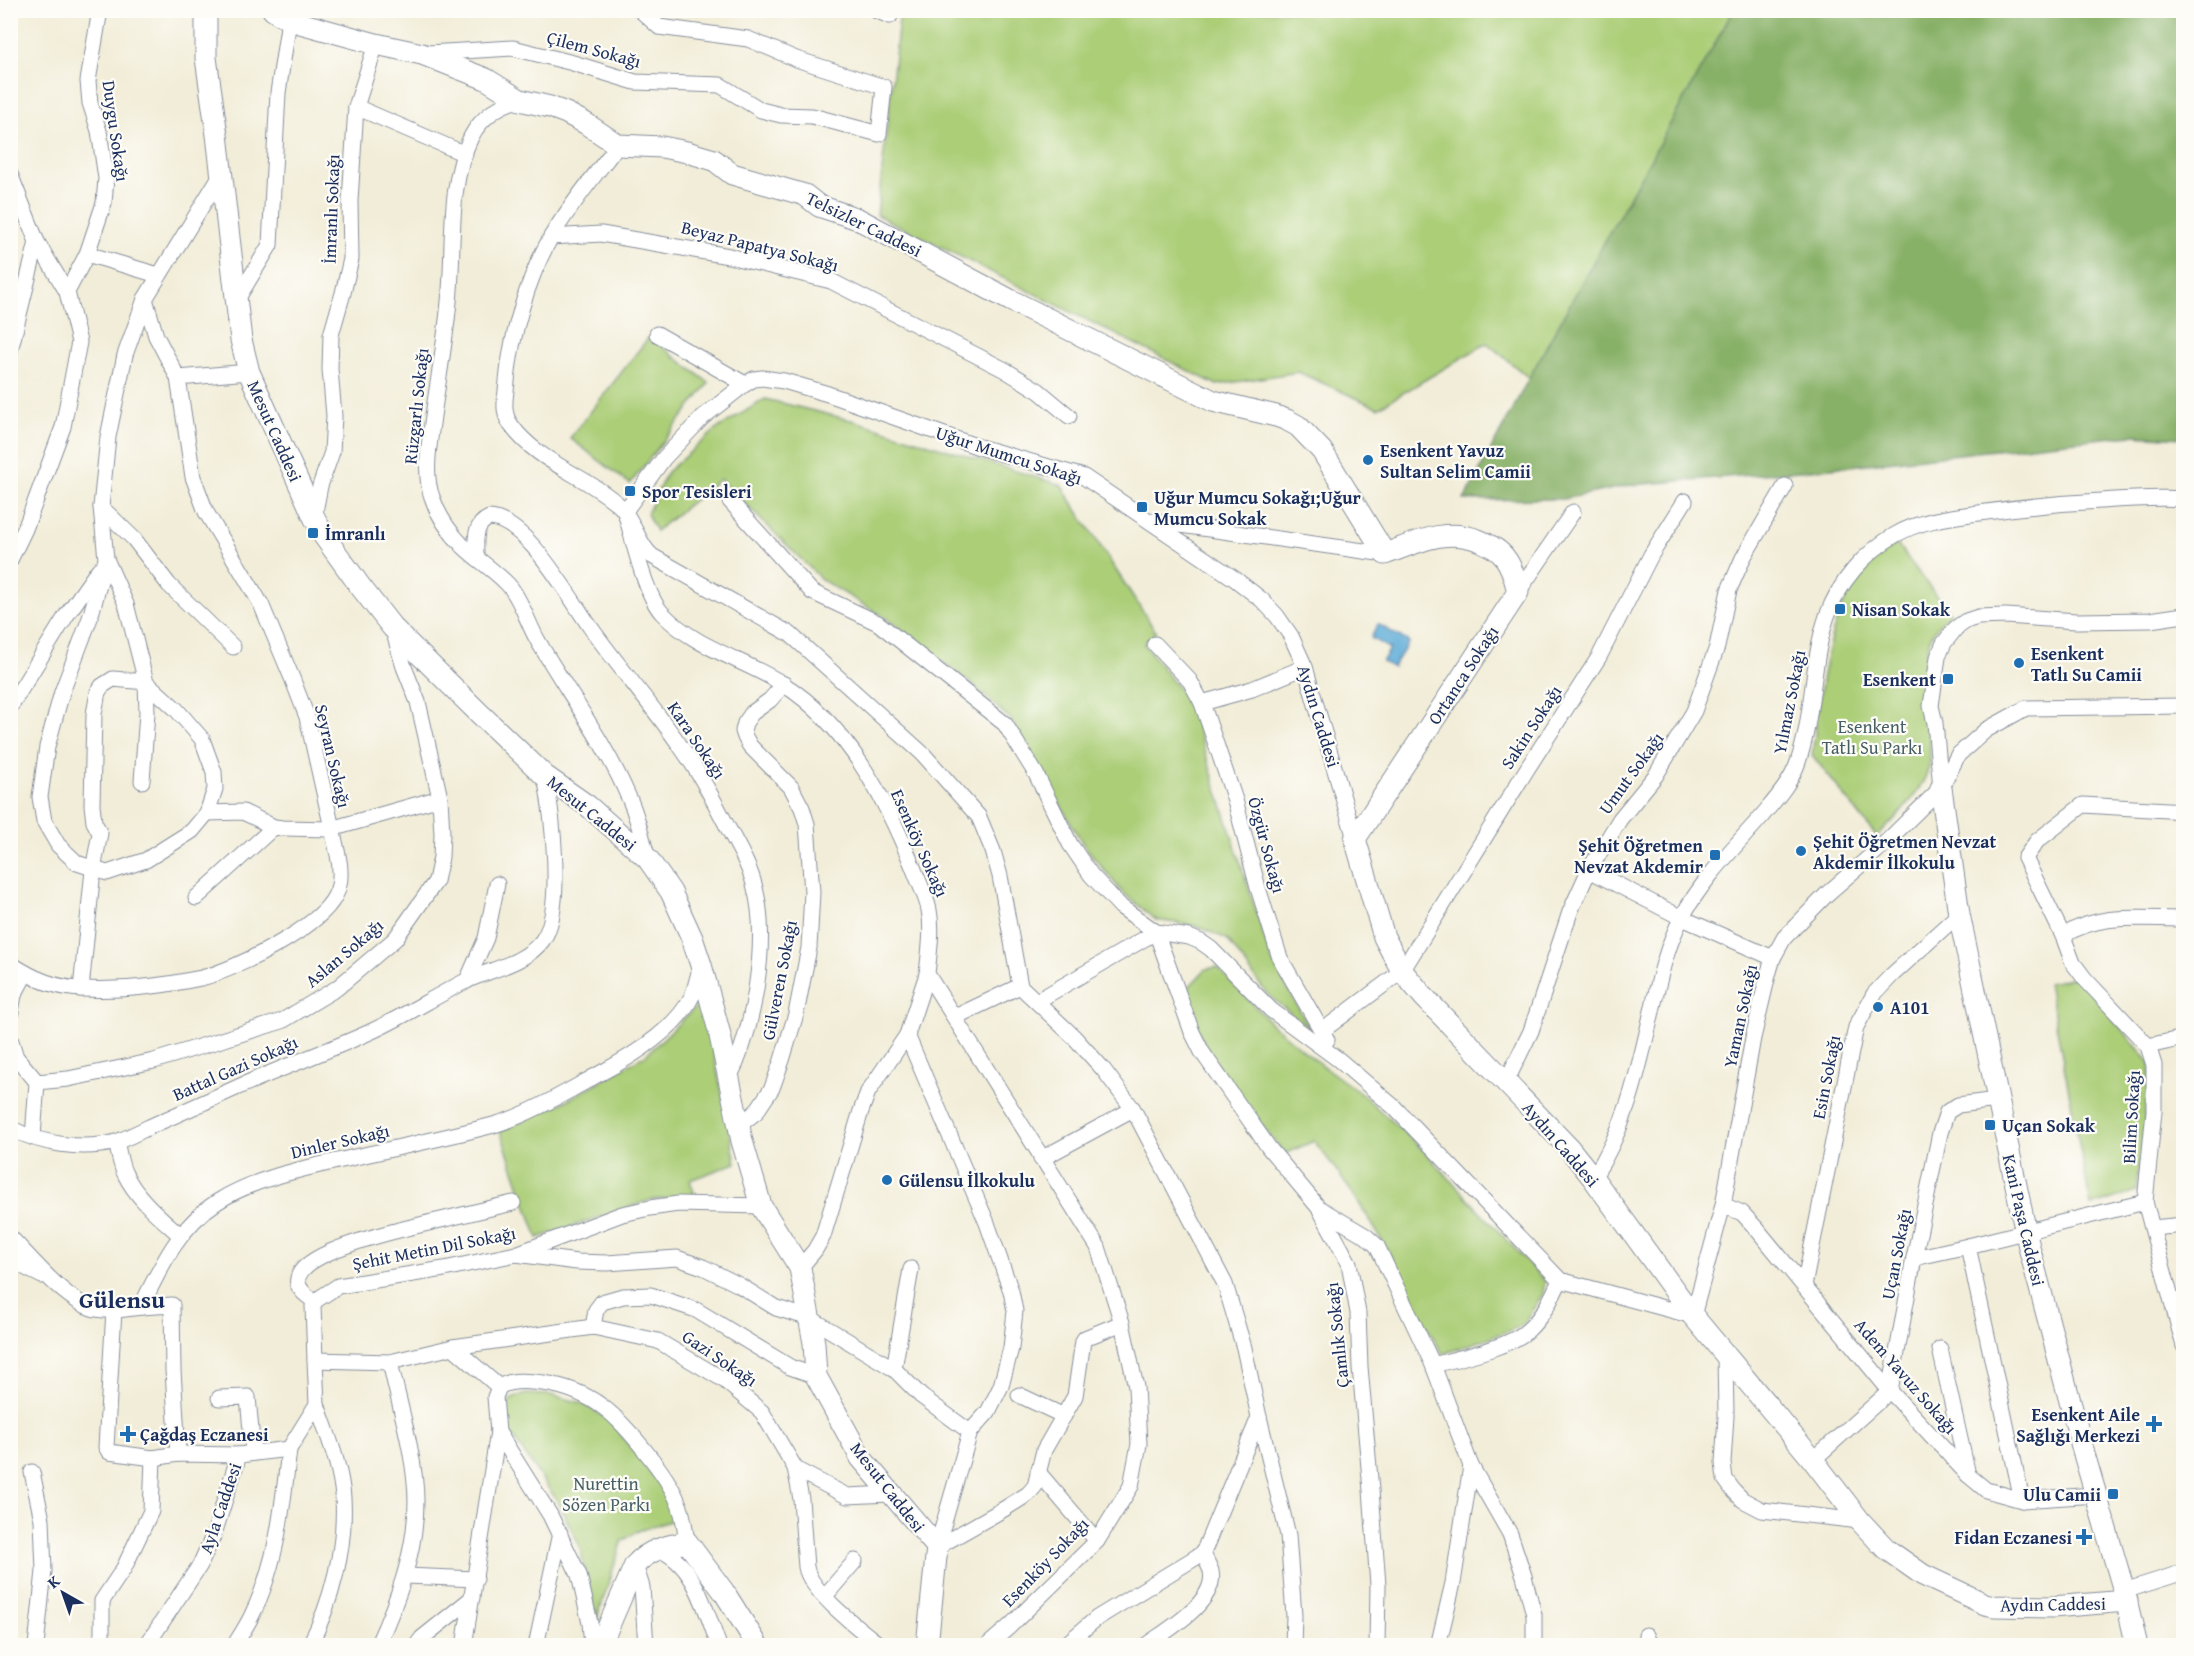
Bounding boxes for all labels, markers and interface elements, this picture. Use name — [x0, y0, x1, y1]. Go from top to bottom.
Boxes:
street label: Çilem Sokağı — [544, 23, 644, 75]
street label: Duygu Sokağı — [96, 79, 136, 183]
street label: İmranlı Sokağı — [316, 154, 346, 264]
street label: Telsizler Caddesi — [801, 184, 927, 264]
street label: Beyaz Papatya Sokağı — [679, 213, 841, 279]
street label: Rüzgarlı Sokağı — [396, 347, 436, 465]
street label: Mesut Caddesi — [241, 376, 309, 486]
street label: Uğur Mumcu Sokağı — [932, 419, 1086, 491]
place label: Esenkent Yavuz Sultan Selim Camii — [1380, 437, 1531, 485]
marker: Esenkent Yavuz Sultan Selim Camii — [1361, 453, 1375, 467]
place label: Spor Tesisleri — [642, 478, 752, 505]
marker: Spor Tesisleri — [623, 484, 637, 498]
place label: Uğur Mumcu Sokağı;Uğur Mumcu Sokak — [1154, 484, 1362, 532]
marker: Uğur Mumcu Sokağı;Uğur Mumcu Sokak — [1135, 500, 1149, 514]
place label: İmranlı — [325, 520, 386, 547]
marker: İmranlı — [306, 526, 320, 540]
place label: Nisan Sokak — [1852, 596, 1951, 623]
marker: Nisan Sokak — [1833, 602, 1847, 616]
street label: Ortanca Sokağı — [1421, 620, 1505, 730]
place label: Esenkent Tatlı Su Camii — [2031, 640, 2142, 688]
street label: Yılmaz Sokağı — [1766, 648, 1812, 756]
marker: Esenkent Tatlı Su Camii — [2012, 656, 2026, 670]
street label: Aydın Caddesi — [1291, 661, 1347, 771]
place label: Esenkent — [1863, 666, 1936, 693]
marker: Esenkent — [1941, 672, 1955, 686]
street label: Sakin Sokağı — [1494, 680, 1568, 774]
street label: Kara Sokağı — [661, 696, 733, 784]
street label: Seyran Sokağı — [308, 701, 358, 811]
park label: Esenkent Tatlı Su Parkı — [1822, 713, 1922, 761]
street label: Umut Sokağı — [1592, 726, 1670, 820]
street label: Mesut Caddesi — [541, 768, 643, 858]
street label: Esenköy Sokağı — [884, 785, 956, 901]
street label: Özgür Sokağı — [1241, 794, 1293, 896]
place label: Şehit Öğretmen Nevzat Akdemir İlkokulu — [1813, 828, 1997, 876]
place label: Şehit Öğretmen Nevzat Akdemir — [1574, 832, 1704, 880]
marker: Şehit Öğretmen Nevzat Akdemir İlkokulu — [1794, 844, 1808, 858]
marker: Şehit Öğretmen Nevzat Akdemir — [1708, 848, 1722, 862]
street label: Aslan Sokağı — [299, 912, 389, 994]
street label: Gülveren Sokağı — [754, 918, 804, 1042]
street label: Yaman Sokağı — [1716, 962, 1764, 1070]
place label: A101 — [1890, 994, 1929, 1021]
marker: A101 — [1871, 1000, 1885, 1014]
street label: Battal Gazi Sokağı — [168, 1028, 302, 1108]
street label: Esin Sokağı — [1805, 1033, 1847, 1121]
street label: Bilim Sokağı — [2115, 1070, 2147, 1164]
street label: Aydın Caddesi — [1516, 1095, 1606, 1193]
place label: Uçan Sokak — [2002, 1112, 2096, 1139]
street label: Dinler Sokağı — [288, 1117, 392, 1165]
marker: Uçan Sokak — [1983, 1118, 1997, 1132]
street label: Kani Paşa Caddesi — [1996, 1152, 2052, 1288]
place label: Gülensu İlkokulu — [899, 1167, 1036, 1194]
marker: Gülensu İlkokulu — [880, 1173, 894, 1187]
street label: Uçan Sokağı — [1874, 1206, 1918, 1302]
street label: Şehit Metin Dil Sokağı — [350, 1219, 518, 1277]
street label: Çamlık Sokağı — [1318, 1281, 1356, 1389]
district label: Gülensu — [79, 1282, 165, 1317]
street label: Adem Yavuz Sokağı — [1848, 1312, 1964, 1440]
street label: Gazi Sokağı — [677, 1323, 763, 1393]
place label: Esenkent Aile Sağlığı Merkezi — [2016, 1401, 2140, 1449]
marker: Esenkent Aile Sağlığı Merkezi — [2145, 1415, 2163, 1433]
place label: Çağdaş Eczanesi — [140, 1421, 269, 1448]
marker: Çağdaş Eczanesi — [121, 1427, 135, 1441]
street label: Mesut Caddesi — [844, 1436, 932, 1538]
street label: Ayla Caddesi — [192, 1459, 248, 1557]
park label: Nurettin Sözen Parkı — [562, 1470, 650, 1518]
place label: Ulu Camii — [2023, 1481, 2101, 1508]
marker: Ulu Camii — [2106, 1487, 2120, 1501]
street label: Esenköy Sokağı — [995, 1511, 1095, 1613]
place label: Fidan Eczanesi — [1954, 1524, 2072, 1551]
marker: Fidan Eczanesi — [2077, 1530, 2091, 1544]
north arrow — [33, 1563, 93, 1623]
text: K — [42, 1568, 66, 1594]
street label: Aydın Caddesi — [2000, 1590, 2106, 1618]

